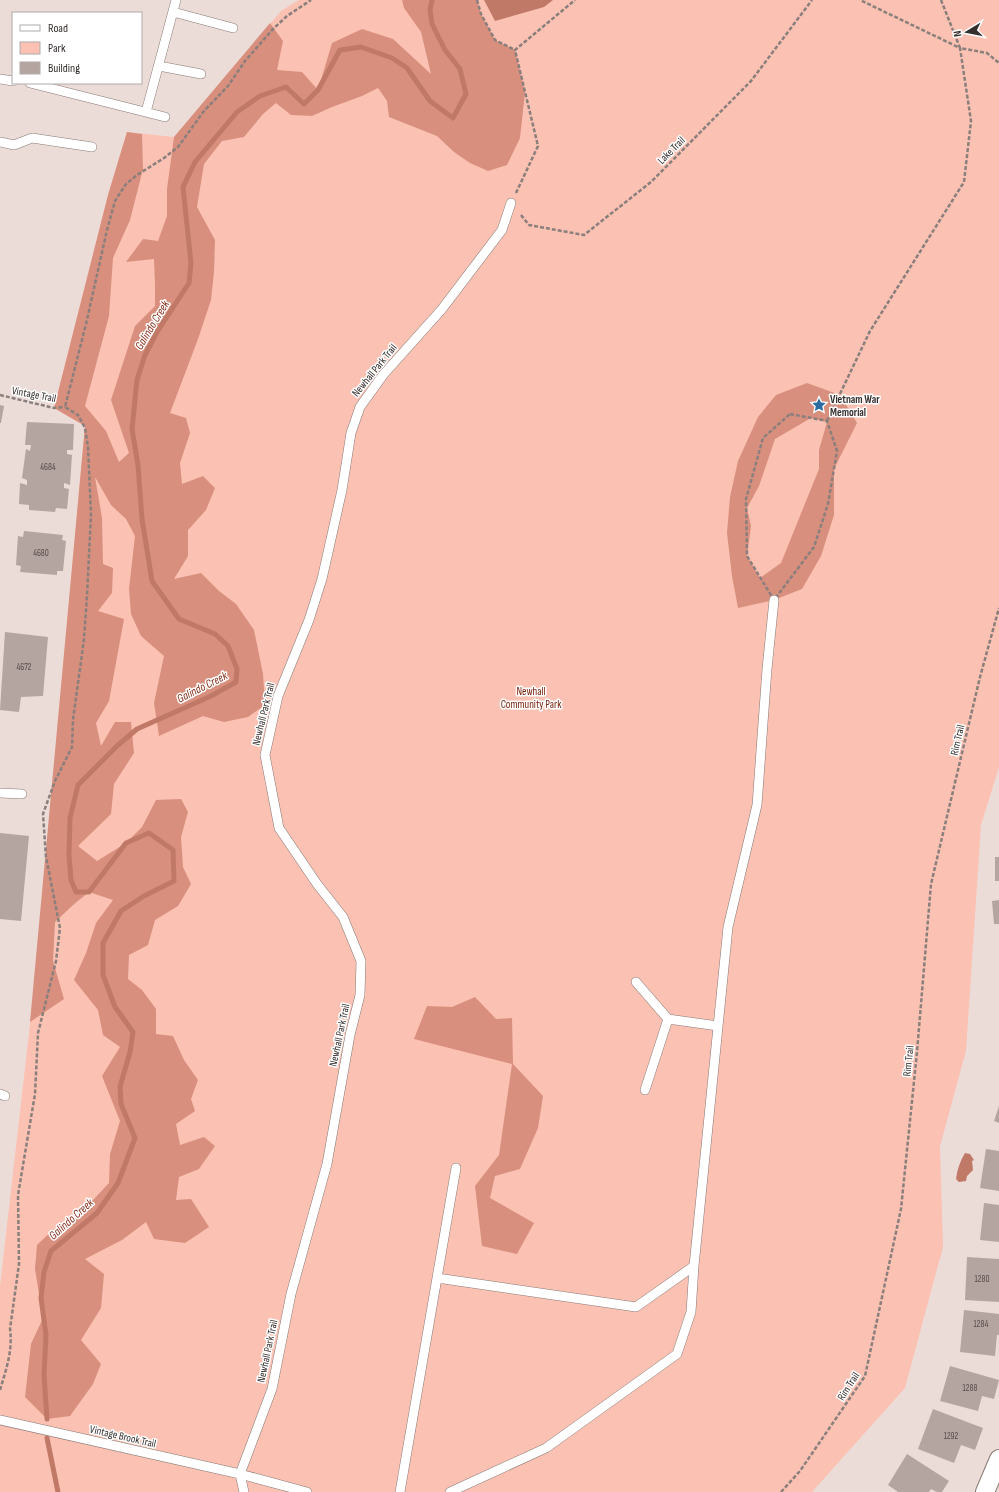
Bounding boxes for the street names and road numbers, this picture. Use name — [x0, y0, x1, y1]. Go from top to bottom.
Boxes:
street label: Lake Trail — [655, 134, 688, 167]
street label: Newhall Park Trail — [349, 341, 400, 399]
street label: Vintage Trail — [11, 384, 57, 405]
street label: Newhall Park Trail — [249, 682, 278, 747]
street label: Rim Trail — [948, 724, 967, 757]
street label: Newhall Park Trail — [327, 1003, 352, 1068]
street label: Rim Trail — [900, 1045, 917, 1077]
street label: Newhall Park Trail — [255, 1319, 280, 1384]
street label: Rim Trail — [835, 1370, 862, 1403]
street label: Vintage Brook Trail — [88, 1423, 157, 1450]

